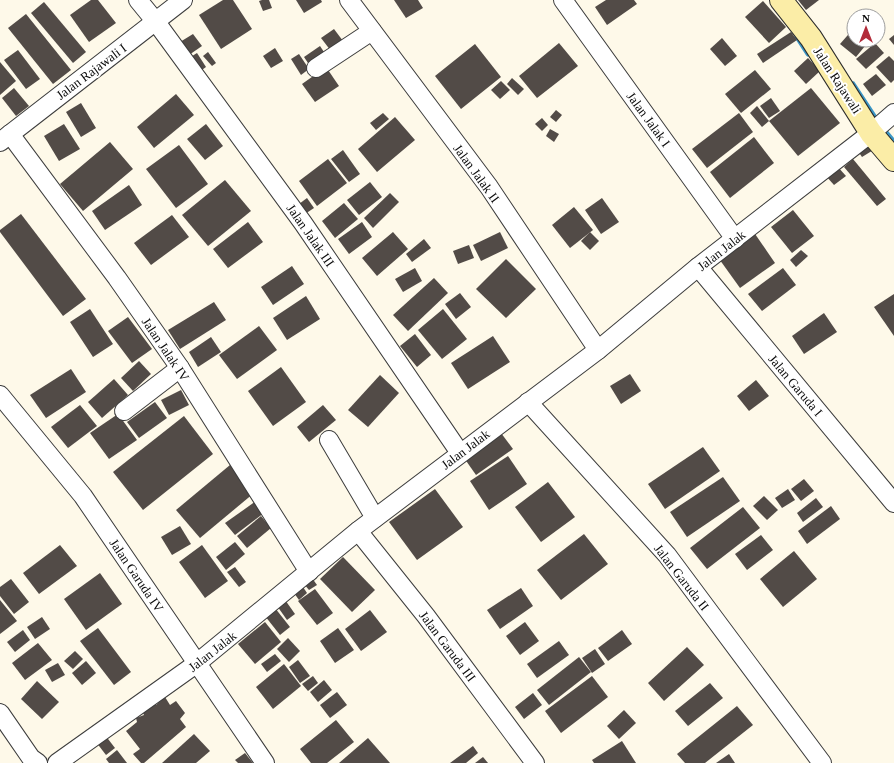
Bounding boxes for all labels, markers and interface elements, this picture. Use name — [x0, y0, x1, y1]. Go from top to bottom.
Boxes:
north arrow — [846, 8, 886, 48]
text: N — [862, 12, 870, 24]
street label: Jalan Rajawali I — [53, 40, 129, 103]
street label: Jalan Rajawali — [811, 44, 865, 117]
street label: Jalan Jalak I — [624, 89, 674, 150]
street label: Jalan Jalak II — [450, 141, 503, 205]
street label: Jalan Jalak III — [284, 201, 338, 269]
street label: Jalan Jalak — [694, 227, 749, 274]
street label: Jalan Jalak IV — [139, 315, 193, 385]
street label: Jalan Garuda I — [766, 351, 826, 419]
street label: Jalan Jalak — [438, 426, 493, 472]
street label: Jalan Garuda IV — [107, 536, 167, 615]
street label: Jalan Garuda II — [651, 541, 712, 614]
street label: Jalan Garuda III — [416, 608, 479, 685]
street label: Jalan Jalak — [185, 628, 240, 675]

